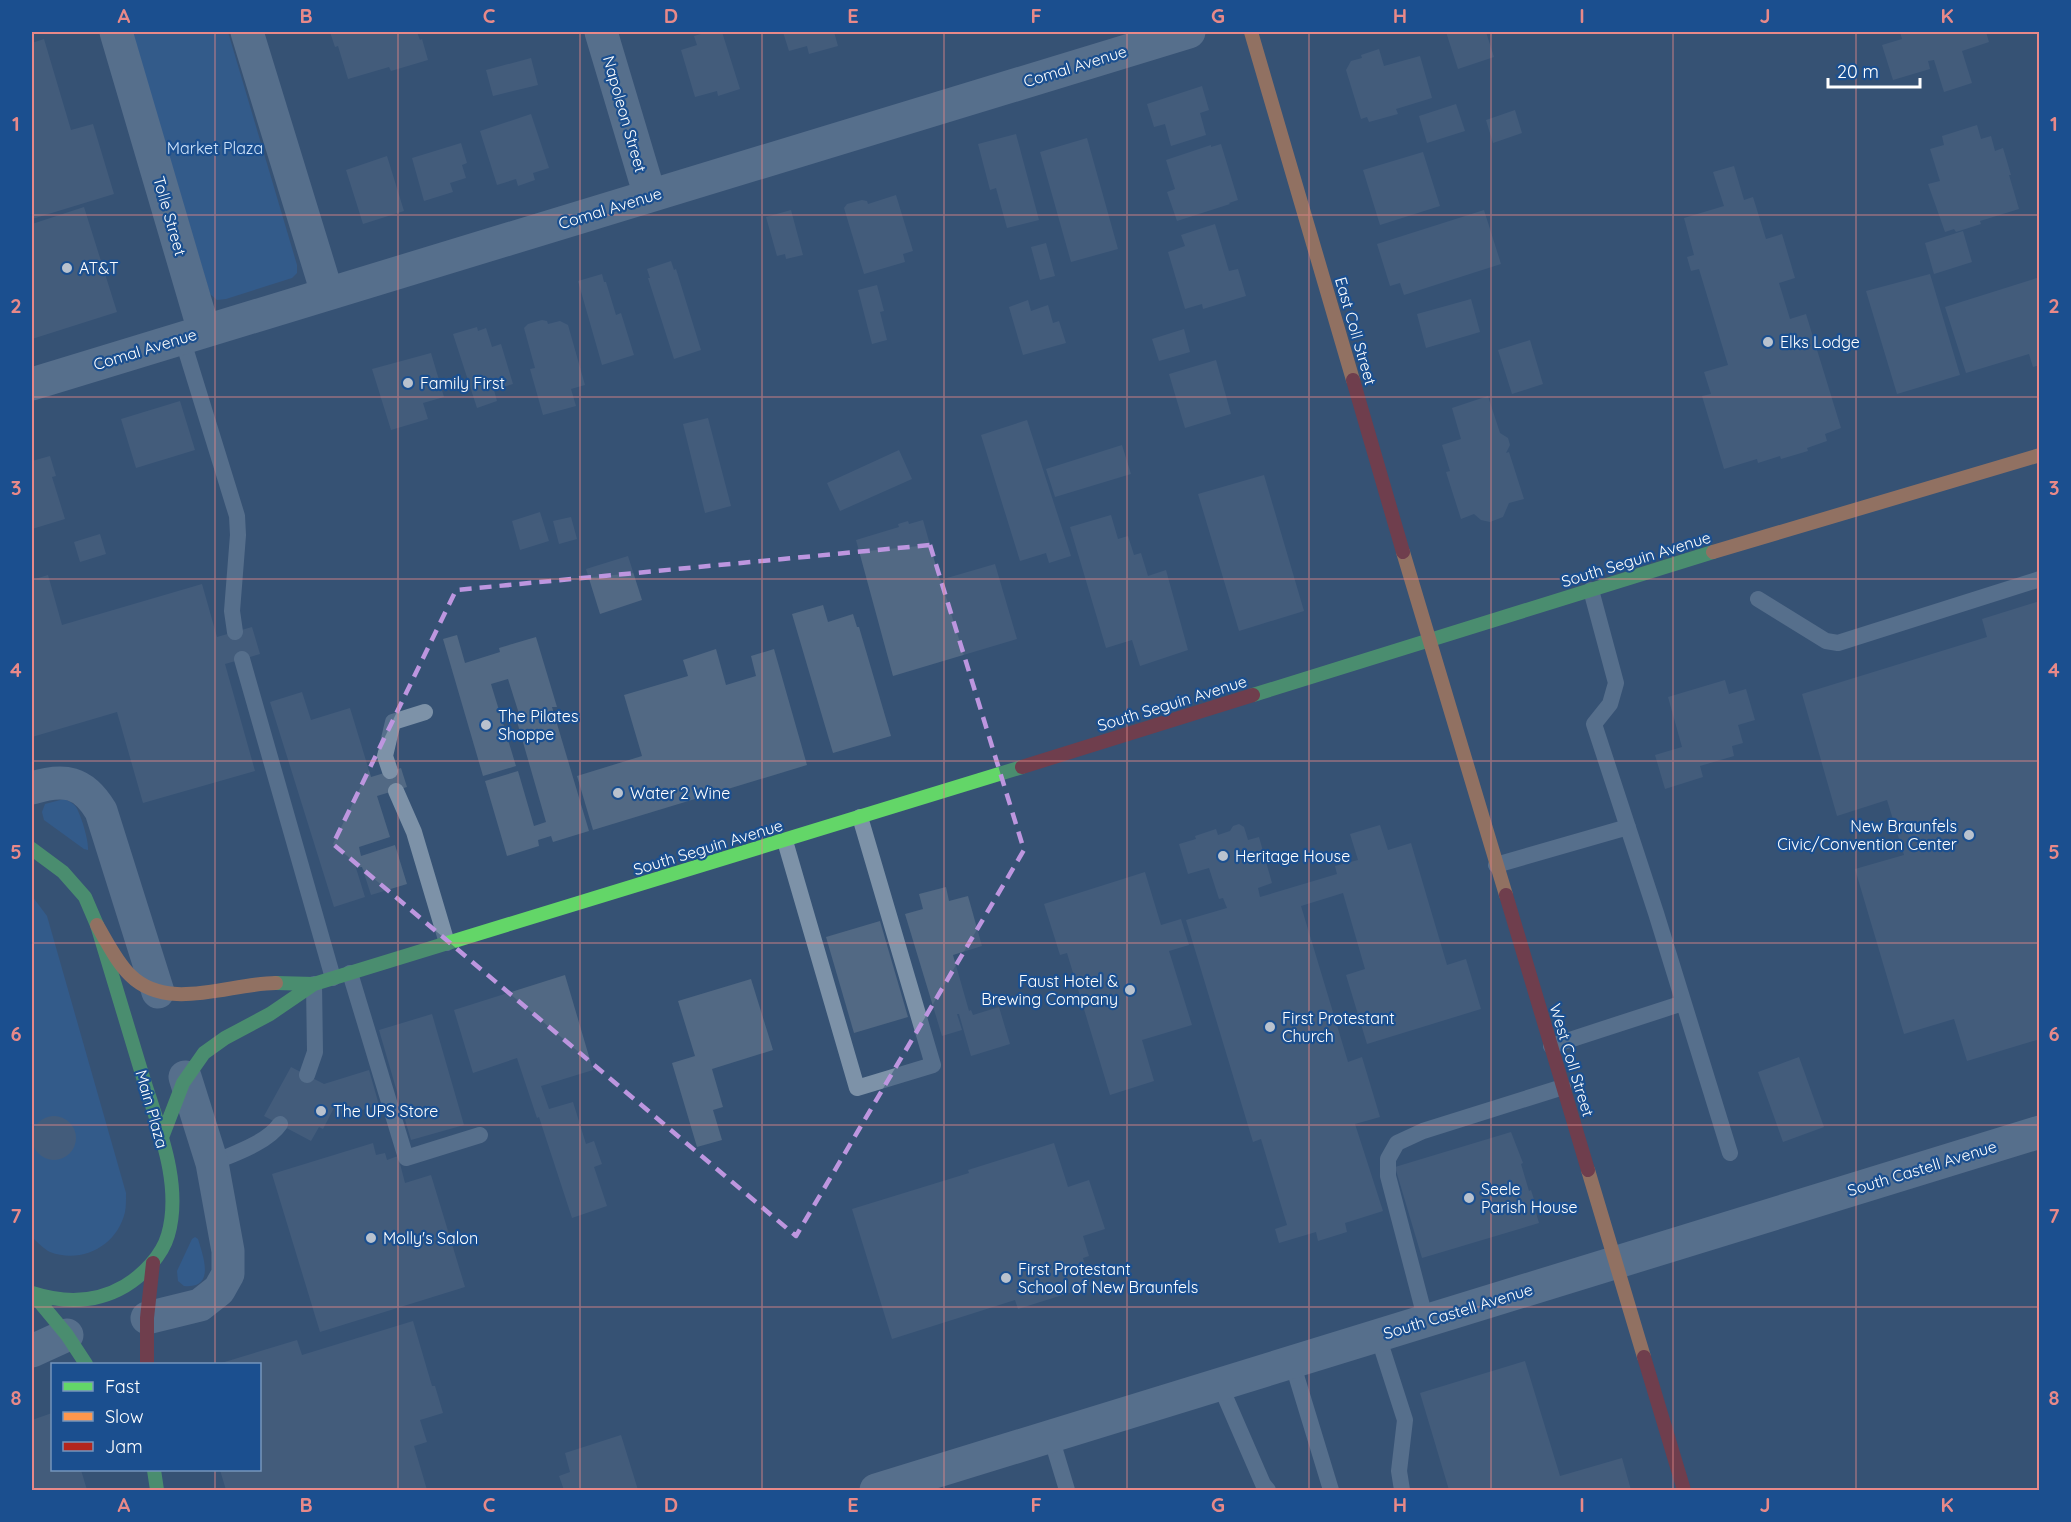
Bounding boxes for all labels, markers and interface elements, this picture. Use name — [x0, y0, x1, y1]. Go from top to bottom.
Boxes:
text: A — [118, 3, 131, 28]
text: B — [299, 3, 313, 28]
text: C — [483, 3, 496, 28]
text: D — [664, 3, 678, 28]
text: E — [847, 3, 859, 28]
text: F — [1030, 3, 1042, 28]
text: G — [1211, 3, 1225, 28]
text: H — [1393, 3, 1407, 28]
text: I — [1579, 3, 1585, 28]
text: J — [1759, 3, 1771, 28]
text: K — [1940, 3, 1954, 28]
street label: Comal Avenue — [1021, 41, 1129, 91]
scale bar — [1828, 51, 1920, 89]
street label: Napoleon Street — [599, 53, 651, 175]
text: 20 m — [1837, 60, 1879, 83]
text: 1 — [12, 111, 20, 136]
text: 1 — [2050, 111, 2058, 136]
park label: Market Plaza — [167, 138, 263, 158]
street label: Tolle Street — [149, 174, 191, 258]
street label: Comal Avenue — [556, 183, 664, 233]
place label: AT&T — [79, 258, 119, 278]
marker: AT&T — [60, 261, 74, 275]
street label: East Coll Street — [1331, 275, 1381, 387]
text: 2 — [10, 293, 22, 318]
text: 2 — [2048, 293, 2060, 318]
street label: Comal Avenue — [91, 324, 199, 374]
place label: Elks Lodge — [1780, 332, 1860, 352]
marker: Elks Lodge — [1761, 335, 1775, 349]
place label: Family First — [420, 373, 505, 393]
marker: Family First — [401, 376, 415, 390]
text: 3 — [11, 475, 21, 500]
text: 3 — [2049, 475, 2059, 500]
street label: South Seguin Avenue — [1559, 527, 1713, 591]
text: 4 — [10, 657, 22, 682]
text: 4 — [2048, 657, 2060, 682]
street label: South Seguin Avenue — [1095, 671, 1249, 735]
place label: The Pilates Shoppe — [498, 706, 578, 744]
marker: The Pilates Shoppe — [479, 718, 493, 732]
place label: Water 2 Wine — [630, 783, 730, 803]
marker: Water 2 Wine — [611, 786, 625, 800]
street label: South Seguin Avenue — [631, 815, 785, 879]
place label: New Braunfels Civic/Convention Center — [1777, 816, 1957, 854]
marker: New Braunfels Civic/Convention Center — [1962, 828, 1976, 842]
text: 5 — [10, 839, 22, 864]
text: 5 — [2048, 839, 2060, 864]
place label: Heritage House — [1235, 846, 1350, 866]
marker: Heritage House — [1216, 849, 1230, 863]
place label: Faust Hotel & Brewing Company — [981, 971, 1118, 1009]
marker: Faust Hotel & Brewing Company — [1123, 983, 1137, 997]
street label: West Coll Street — [1545, 1001, 1599, 1119]
place label: First Protestant Church — [1282, 1008, 1395, 1046]
marker: First Protestant Church — [1263, 1020, 1277, 1034]
text: 6 — [10, 1021, 22, 1046]
text: 6 — [2048, 1021, 2060, 1046]
street label: Main Plaza — [131, 1068, 173, 1150]
place label: The UPS Store — [333, 1101, 438, 1121]
marker: The UPS Store — [314, 1104, 328, 1118]
street label: South Castell Avenue — [1845, 1136, 1999, 1200]
place label: Seele Parish House — [1481, 1179, 1578, 1217]
marker: Seele Parish House — [1462, 1191, 1476, 1205]
text: 7 — [11, 1203, 22, 1228]
text: 7 — [2049, 1203, 2060, 1228]
place label: Molly's Salon — [383, 1228, 478, 1248]
marker: Molly's Salon — [364, 1231, 378, 1245]
place label: First Protestant School of New Braunfels — [1018, 1259, 1198, 1297]
marker: First Protestant School of New Braunfels — [999, 1271, 1013, 1285]
street label: South Castell Avenue — [1381, 1279, 1535, 1343]
legend — [51, 1363, 261, 1471]
text: Fast — [105, 1375, 140, 1398]
text: 8 — [11, 1385, 22, 1410]
text: 8 — [2049, 1385, 2060, 1410]
text: Slow — [105, 1405, 143, 1428]
text: Jam — [105, 1435, 143, 1458]
text: A — [118, 1492, 131, 1517]
text: B — [299, 1492, 313, 1517]
text: C — [483, 1492, 496, 1517]
text: D — [664, 1492, 678, 1517]
text: E — [847, 1492, 859, 1517]
text: F — [1030, 1492, 1042, 1517]
text: G — [1211, 1492, 1225, 1517]
text: H — [1393, 1492, 1407, 1517]
text: I — [1579, 1492, 1585, 1517]
text: J — [1759, 1492, 1771, 1517]
text: K — [1940, 1492, 1954, 1517]

